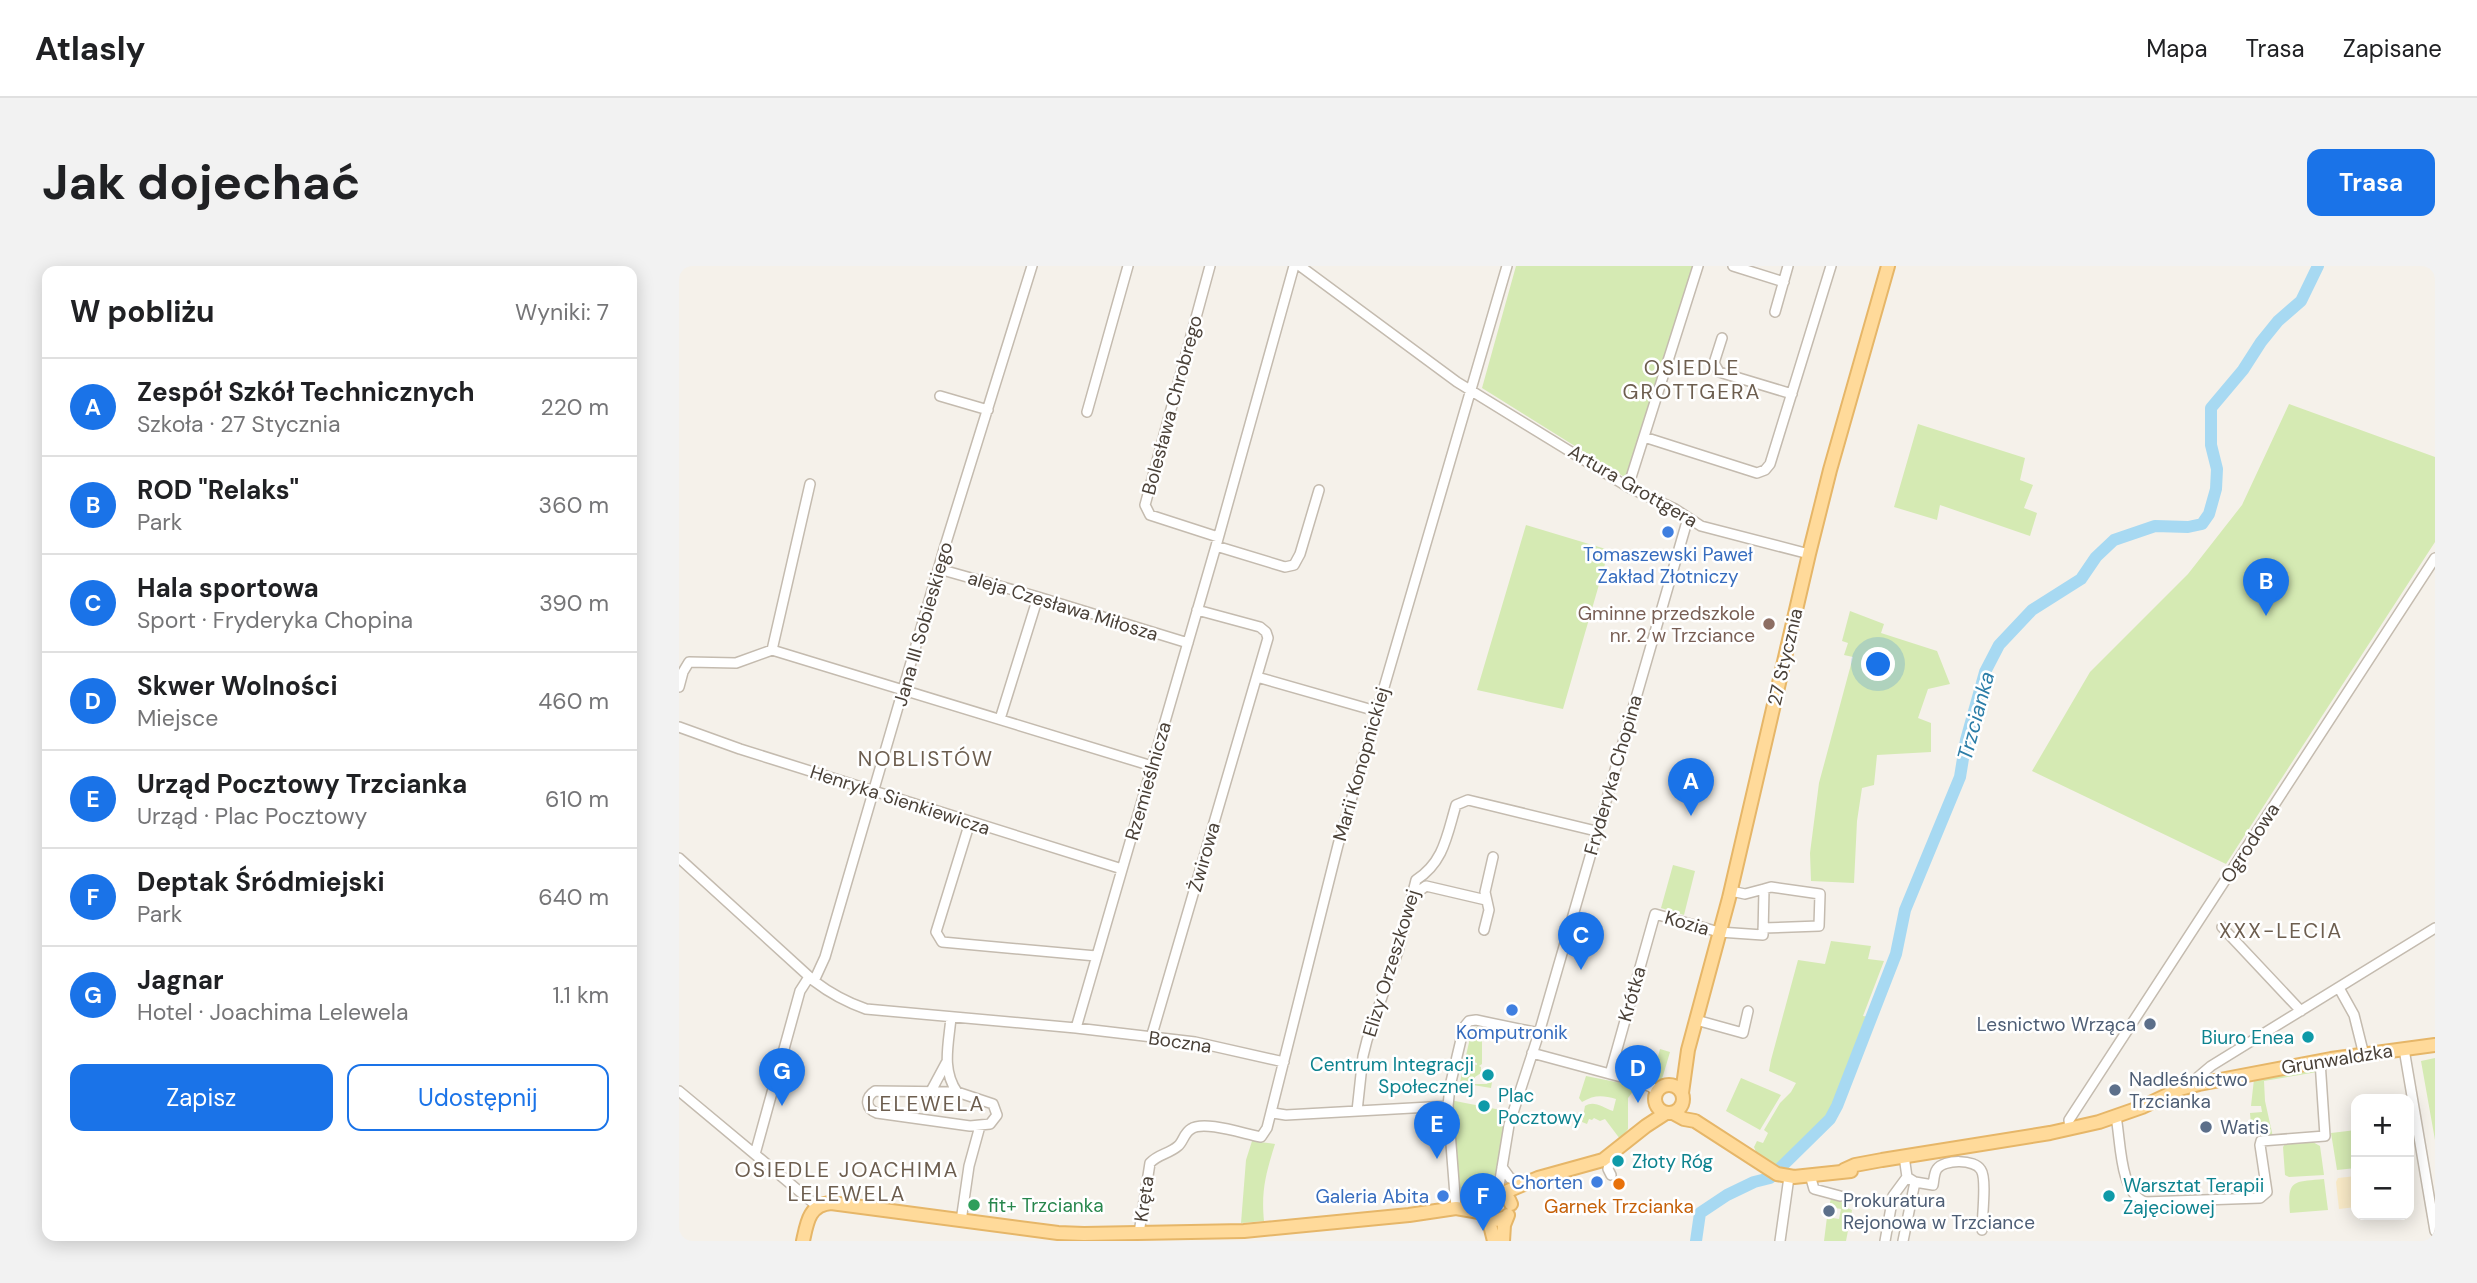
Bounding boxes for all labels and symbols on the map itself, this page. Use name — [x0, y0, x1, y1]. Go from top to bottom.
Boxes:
street label: Bolesława Chrobrego — [1136, 312, 1208, 498]
district label: OSIEDLE GROTTGERA — [1623, 354, 1761, 406]
street label: Artura Grottgera — [1564, 439, 1702, 533]
marker: Tomaszewski Paweł Zakład Złotniczy — [1660, 524, 1676, 540]
street label: Jana III Sobieskiego — [888, 539, 958, 709]
place label: Tomaszewski Paweł Zakład Złotniczy — [1583, 542, 1753, 589]
pin: B — [2243, 558, 2289, 616]
street label: aleja Czesława Miłosza — [965, 565, 1161, 647]
place label: Gminne przedszkole nr. 2 w Trzciance — [1578, 601, 1755, 648]
street label: 27 Stycznia — [1762, 606, 1808, 708]
marker: Gminne przedszkole nr. 2 w Trzciance — [1761, 616, 1777, 632]
your location — [1861, 647, 1895, 681]
water label: Trzcianka — [1951, 668, 2001, 764]
street label: Marii Konopnickiej — [1327, 684, 1395, 844]
street label: Fryderyka Chopina — [1578, 692, 1648, 858]
street label: Rzemieślnicza — [1119, 719, 1177, 843]
district label: NOBLISTÓW — [858, 745, 994, 773]
pin: A — [1668, 758, 1714, 816]
street label: Henryka Sienkiewicza — [807, 759, 993, 841]
street label: Ogrodowa — [2215, 798, 2285, 888]
street label: Żwirowa — [1182, 819, 1226, 895]
street label: Elizy Orzeszkowej — [1357, 886, 1425, 1040]
street label: Kozia — [1662, 905, 1712, 941]
pin: C — [1558, 912, 1604, 970]
district label: XXX-LECIA — [2219, 917, 2343, 945]
street label: Krótka — [1612, 964, 1652, 1024]
marker: Komputronik — [1504, 1002, 1520, 1018]
place label: Lesnictwo Wrząca — [1977, 1012, 2136, 1037]
marker: Lesnictwo Wrząca — [2142, 1016, 2158, 1032]
place label: Komputronik — [1456, 1020, 1568, 1045]
street label: Boczna — [1147, 1025, 1213, 1059]
place label: Biuro Enea — [2201, 1025, 2294, 1050]
marker: Biuro Enea — [2300, 1029, 2316, 1045]
street label: Grunwaldzka — [2280, 1038, 2394, 1080]
pin: D — [1615, 1045, 1661, 1103]
pin: G — [759, 1048, 805, 1106]
place label: Centrum Integracji Społecznej — [1310, 1052, 1474, 1099]
marker: Centrum Integracji Społecznej — [1480, 1067, 1496, 1083]
place label: Nadleśnictwo Trzcianka — [2129, 1067, 2248, 1114]
marker: Nadleśnictwo Trzcianka — [2107, 1082, 2123, 1098]
place label: Plac Pocztowy — [1498, 1083, 1583, 1130]
district label: LELEWELA — [866, 1090, 986, 1118]
marker: Plac Pocztowy — [1476, 1098, 1492, 1114]
pin: E — [1414, 1101, 1460, 1159]
place label: Watis — [2220, 1115, 2269, 1140]
marker: Watis — [2198, 1119, 2214, 1135]
place label: Złoty Róg — [1632, 1149, 1714, 1174]
marker: Złoty Róg — [1610, 1153, 1626, 1169]
district label: OSIEDLE JOACHIMA LELEWELA — [735, 1156, 959, 1208]
place label: Chorten — [1511, 1170, 1583, 1195]
pin: F — [1460, 1173, 1506, 1231]
place label: Warsztat Terapii Zajęciowej — [2123, 1173, 2264, 1220]
street label: Kręta — [1128, 1174, 1160, 1224]
marker: Chorten — [1589, 1174, 1605, 1190]
marker: Garnek Trzcianka — [1611, 1176, 1627, 1192]
place label: Galeria Abita — [1315, 1184, 1429, 1209]
marker: Galeria Abita — [1435, 1188, 1451, 1204]
place label: Prokuratura Rejonowa w Trzciance — [1843, 1188, 2035, 1235]
marker: Warsztat Terapii Zajęciowej — [2101, 1188, 2117, 1204]
place label: fit+ Trzcianka — [988, 1193, 1103, 1218]
place label: Garnek Trzcianka — [1544, 1194, 1694, 1219]
marker: fit+ Trzcianka — [966, 1197, 982, 1213]
marker: Prokuratura Rejonowa w Trzciance — [1821, 1203, 1837, 1219]

